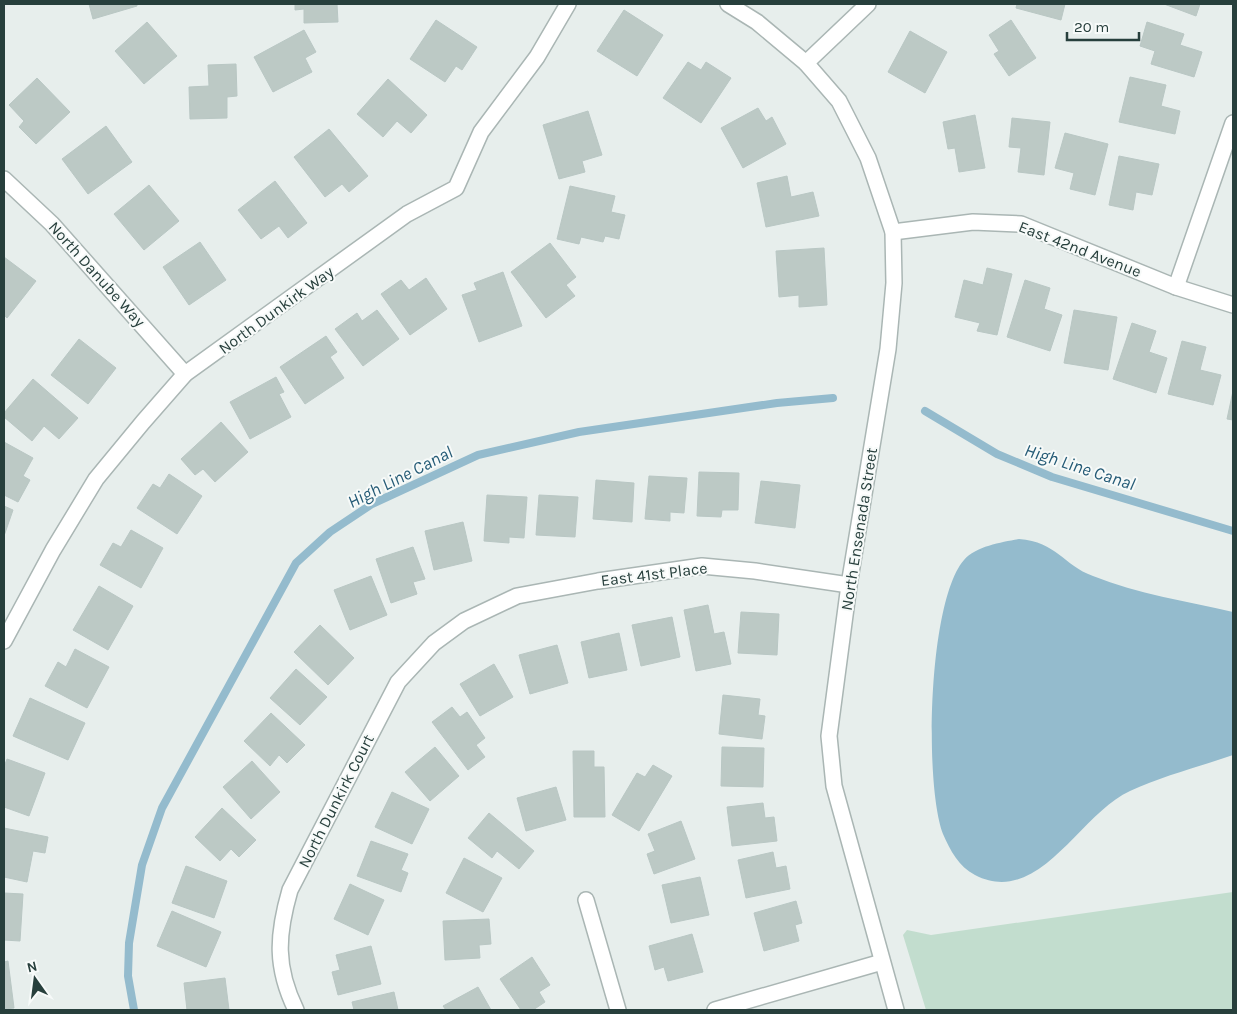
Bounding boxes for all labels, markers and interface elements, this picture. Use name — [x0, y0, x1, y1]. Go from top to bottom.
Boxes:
scale bar — [1067, 10, 1140, 42]
text: 20 m — [1074, 18, 1109, 36]
street label: North Danube Way — [45, 217, 150, 331]
street label: East 42nd Avenue — [1016, 217, 1144, 281]
street label: North Dunkirk Way — [215, 262, 338, 358]
water label: High Line Canal — [1022, 439, 1139, 495]
water label: High Line Canal — [344, 441, 457, 513]
street label: North Ensenada Street — [837, 446, 881, 612]
street label: East 41st Place — [600, 558, 708, 590]
street label: North Dunkirk Court — [294, 731, 378, 871]
north arrow — [10, 954, 60, 1004]
text: N — [25, 957, 39, 976]

